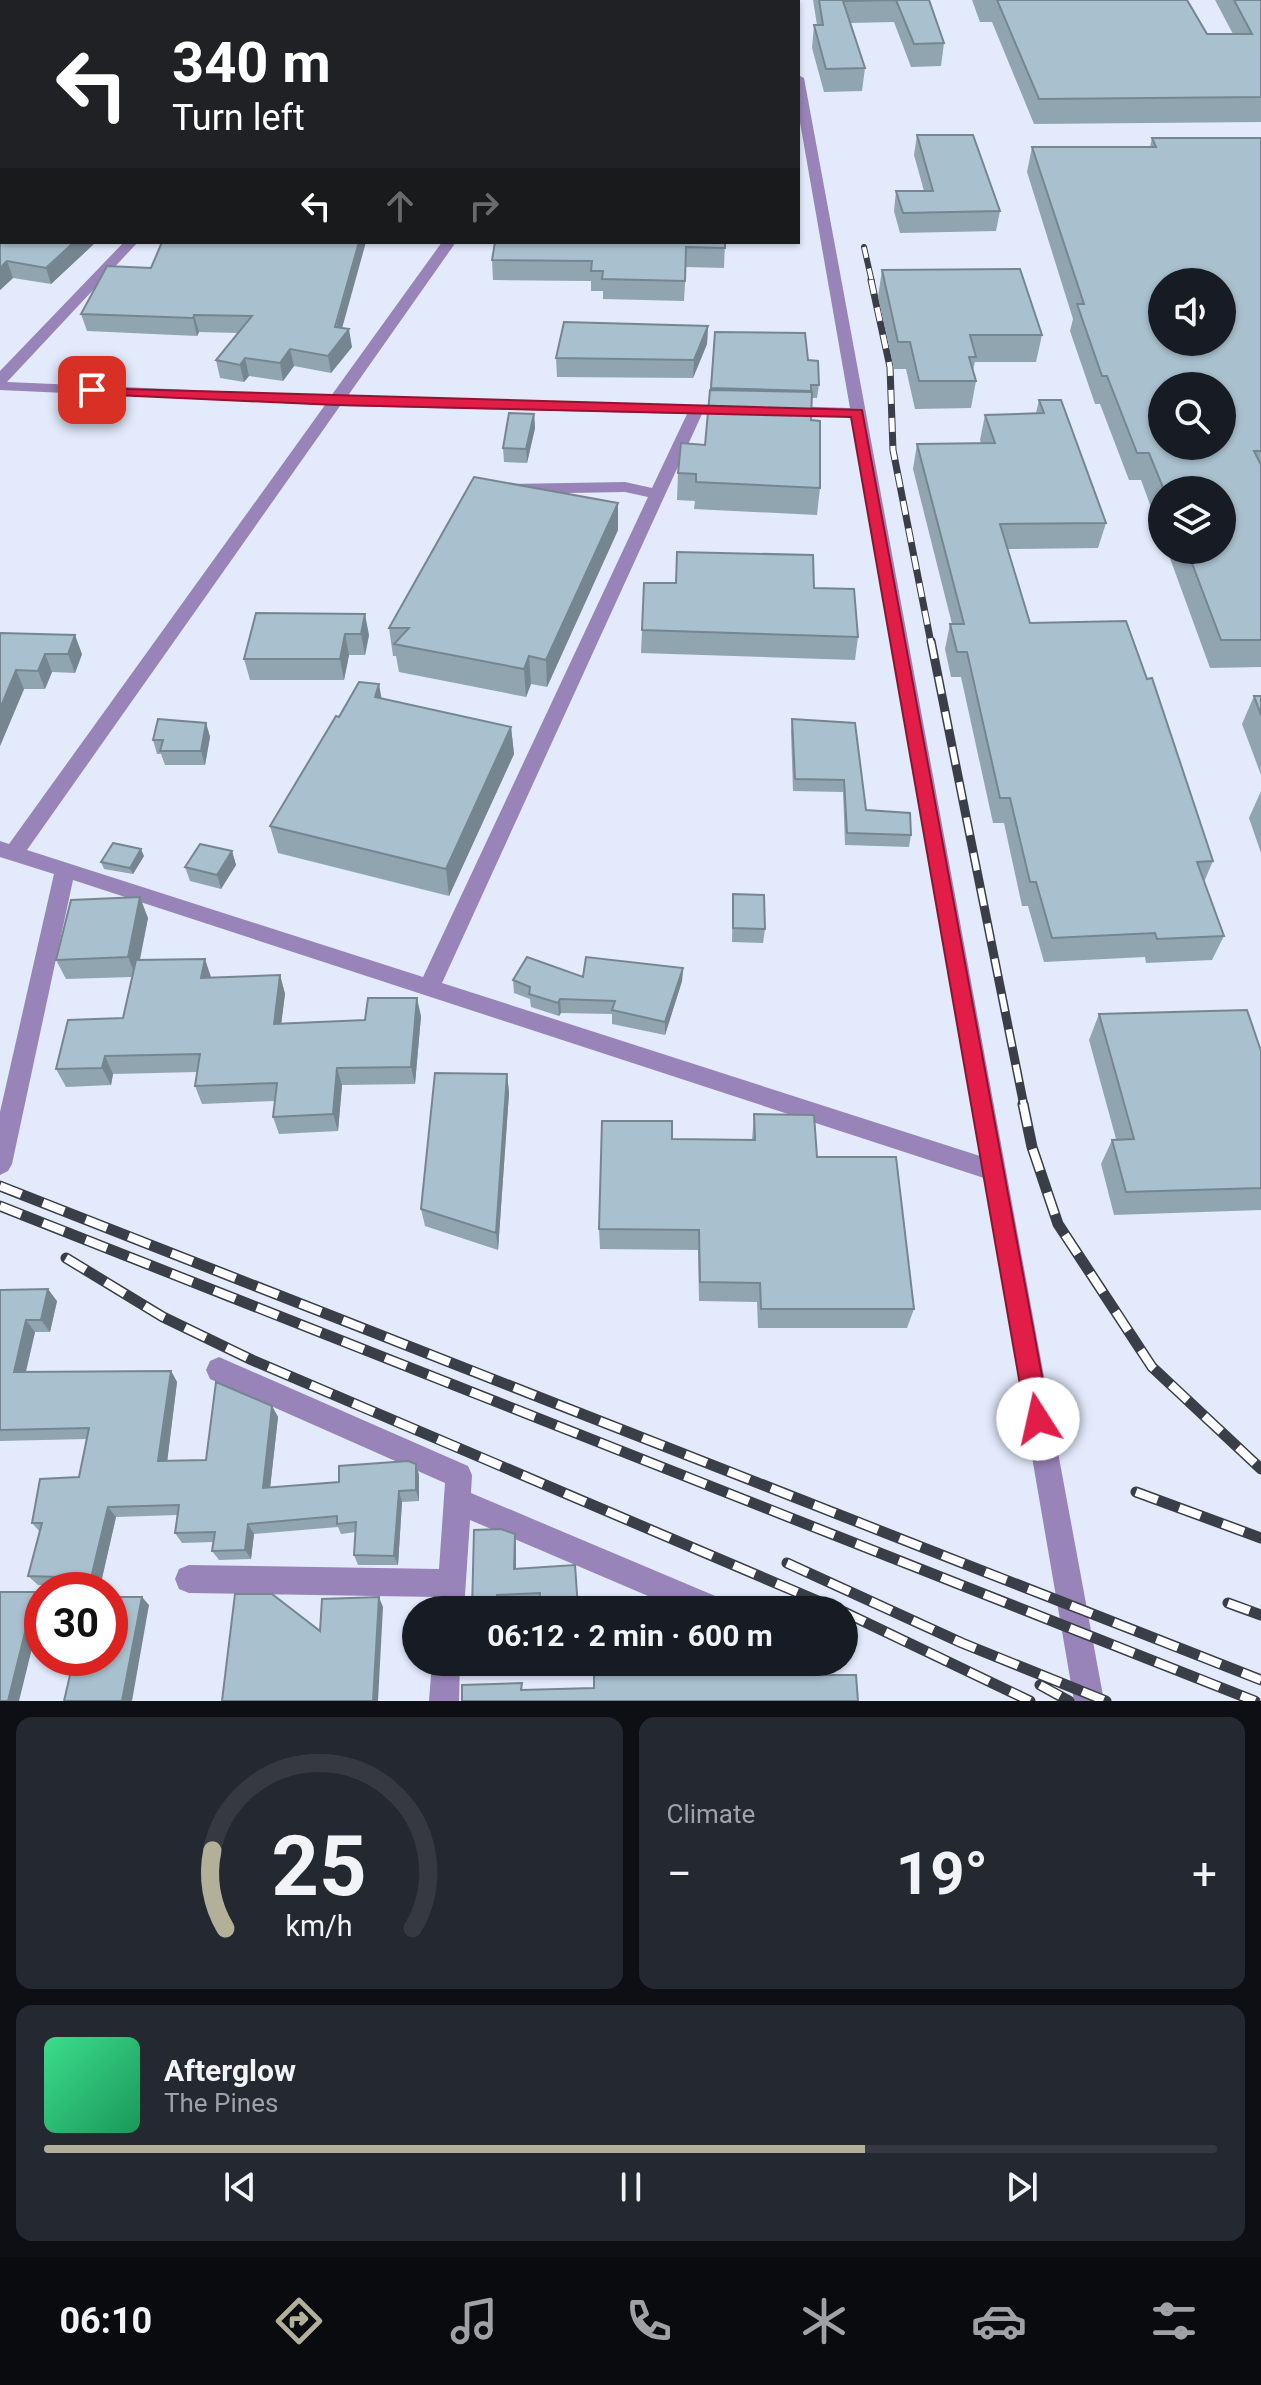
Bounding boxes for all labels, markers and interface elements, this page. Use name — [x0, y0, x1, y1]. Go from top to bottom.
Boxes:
text: 340 m — [172, 30, 331, 96]
icon: left — [40, 32, 144, 136]
text: Turn left — [172, 97, 305, 139]
icon: left — [294, 184, 338, 228]
icon: ahead — [378, 184, 422, 228]
icon: right — [462, 184, 506, 228]
map controls — [1148, 268, 1236, 564]
button: sound — [1148, 268, 1236, 356]
pin — [58, 356, 126, 424]
icon: arrive — [70, 368, 114, 412]
button: search — [1148, 372, 1236, 460]
button: layers — [1148, 476, 1236, 564]
position arrow — [996, 1377, 1080, 1461]
speed limit sign: 30 — [24, 1572, 128, 1676]
text: 06:12 · 2 min · 600 m — [487, 1618, 773, 1653]
text: Climate — [667, 1799, 755, 1829]
text: 25 — [272, 1818, 367, 1915]
text: 19° — [896, 1838, 988, 1909]
text: − — [667, 1848, 692, 1900]
text: + — [1192, 1848, 1217, 1900]
text: km/h — [286, 1909, 353, 1943]
text: Afterglow — [164, 2053, 296, 2088]
text: The Pines — [164, 2088, 278, 2118]
icon: previous — [218, 2165, 262, 2209]
icon: pause — [609, 2165, 653, 2209]
icon: next — [1000, 2165, 1044, 2209]
icon: directions — [271, 2293, 327, 2349]
icon: music — [446, 2293, 502, 2349]
icon: phone — [621, 2293, 677, 2349]
icon: climate — [796, 2293, 852, 2349]
icon: car — [971, 2293, 1027, 2349]
icon: filters — [1146, 2293, 1202, 2349]
text: 06:10 — [59, 2300, 152, 2342]

